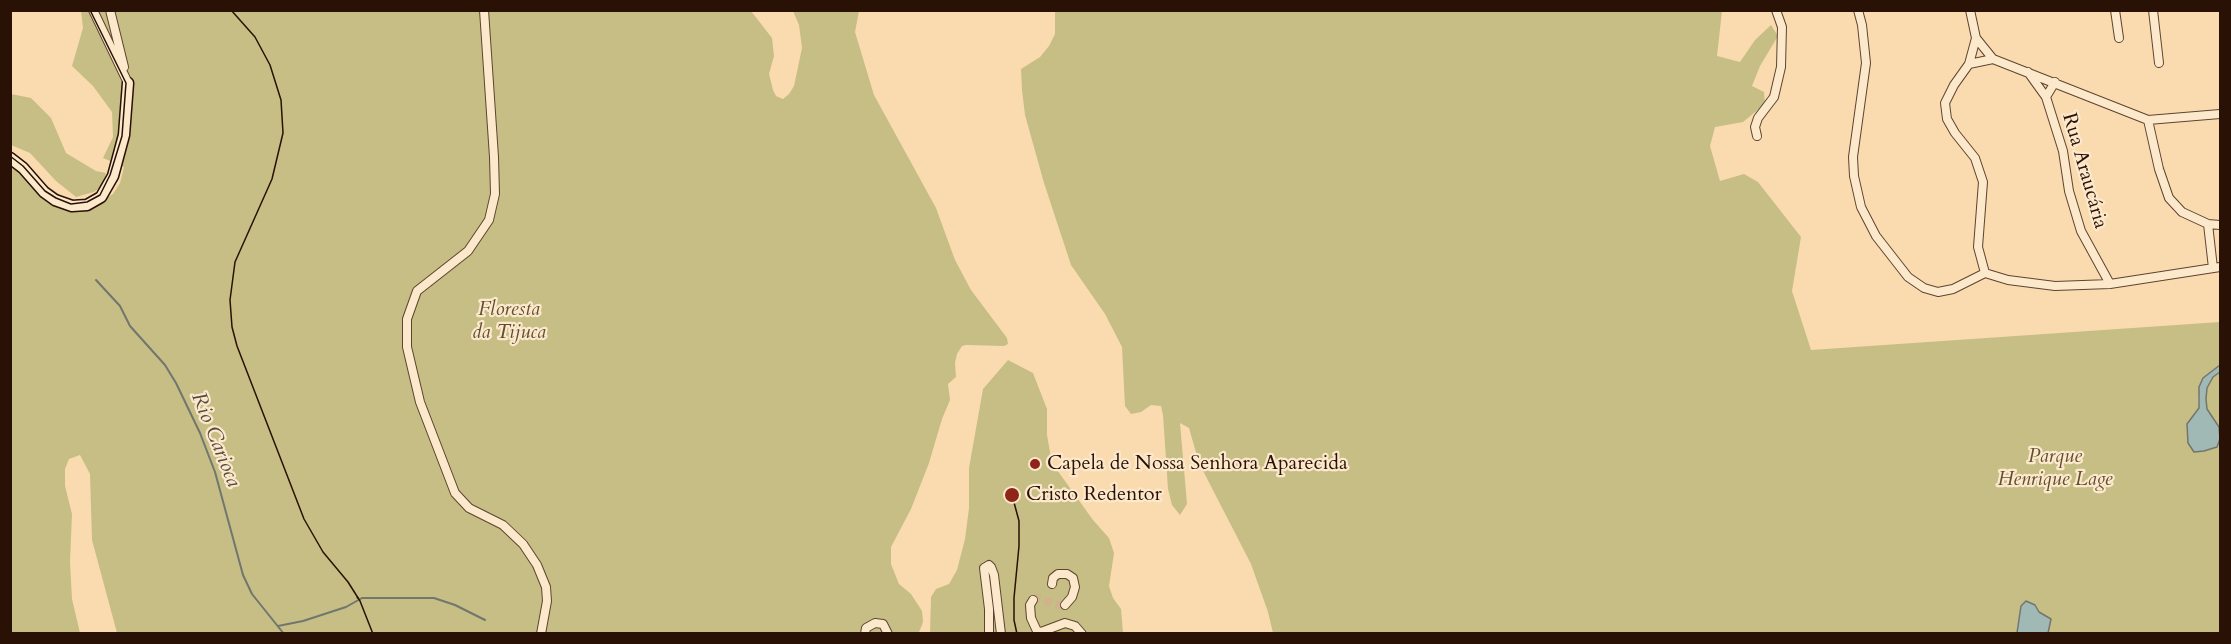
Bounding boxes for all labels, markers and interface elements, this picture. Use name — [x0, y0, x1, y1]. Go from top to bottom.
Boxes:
street label: Rua Araucária — [2056, 110, 2112, 232]
park label: Floresta da Tijuca — [472, 298, 546, 345]
water label: Rio Carioca — [185, 389, 245, 491]
park label: Parque Henrique Lage — [1997, 445, 2113, 492]
place label: Capela de Nossa Senhora Aparecida — [1047, 452, 1348, 476]
marker: Capela de Nossa Senhora Aparecida — [1028, 457, 1042, 471]
place label: Cristo Redentor — [1026, 483, 1162, 507]
marker: Cristo Redentor — [1003, 486, 1021, 504]

